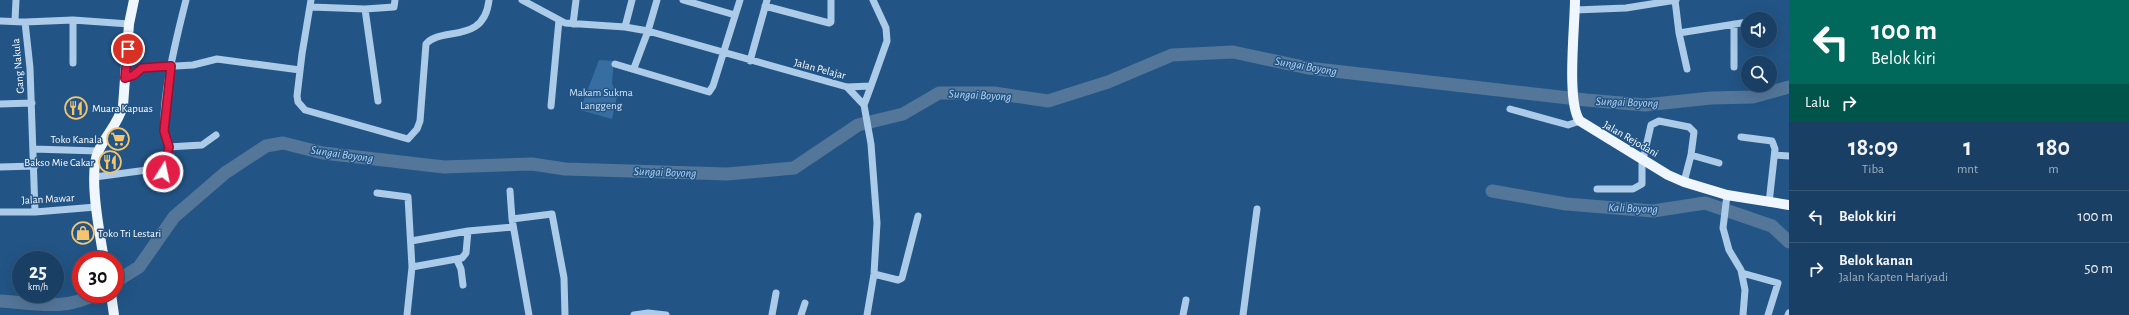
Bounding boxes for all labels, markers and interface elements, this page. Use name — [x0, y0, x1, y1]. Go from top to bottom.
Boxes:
map controls — [1741, 12, 1777, 92]
button: sound — [1741, 12, 1777, 48]
icon: left — [1805, 16, 1857, 68]
text: 100 m — [1871, 17, 1937, 45]
pin — [111, 32, 145, 66]
street label: Gang Nakula — [10, 38, 26, 94]
icon: arrive — [117, 38, 139, 60]
text: Belok kiri — [1871, 50, 1936, 68]
water label: Sungai Boyong — [1274, 55, 1338, 77]
button: search — [1741, 56, 1777, 92]
street label: Jalan Pelajar — [793, 57, 847, 81]
park label: Makam Sukma Langgeng — [569, 87, 633, 111]
water label: Sungai Boyong — [948, 87, 1012, 103]
icon: right — [1838, 92, 1860, 114]
restaurant icon: Muara Kapuas — [63, 95, 89, 121]
water label: Sungai Boyong — [1595, 95, 1659, 109]
text: Lalu — [1805, 95, 1830, 110]
place label: Muara Kapuas — [92, 103, 153, 114]
street label: Jalan Rejodani — [1602, 119, 1660, 159]
supermarket icon: Toko Kanala — [105, 126, 131, 152]
place label: Toko Kanala — [50, 134, 102, 145]
text: 18:09 — [1848, 136, 1898, 160]
text: 1 — [1963, 136, 1972, 160]
text: 180 — [2037, 136, 2070, 160]
water label: Sungai Boyong — [310, 144, 374, 164]
restaurant icon: Bakso Mie Cakar — [97, 149, 123, 175]
position arrow — [142, 151, 184, 193]
place label: Bakso Mie Cakar — [24, 157, 94, 168]
text: Tiba — [1862, 163, 1884, 176]
text: mnt — [1957, 163, 1978, 176]
text: m — [2048, 163, 2059, 176]
water label: Sungai Boyong — [633, 165, 697, 179]
street label: Jalan Mawar — [21, 192, 75, 206]
water label: Kali Boyong — [1608, 201, 1658, 215]
icon: left — [1805, 206, 1827, 228]
text: Belok kiri — [1839, 209, 1896, 224]
text: 100 m — [2078, 209, 2113, 224]
shop icon: Toko Tri Lestari — [70, 220, 96, 246]
place label: Toko Tri Lestari — [98, 228, 161, 239]
speed limit sign: 30 — [72, 251, 124, 303]
text: Belok kanan — [1839, 253, 1913, 268]
icon: right — [1805, 258, 1827, 280]
text: 50 m — [2084, 261, 2113, 276]
text: 25 — [29, 262, 47, 282]
text: Jalan Kapten Hariyadi — [1839, 271, 1948, 284]
text: km/h — [28, 282, 48, 292]

